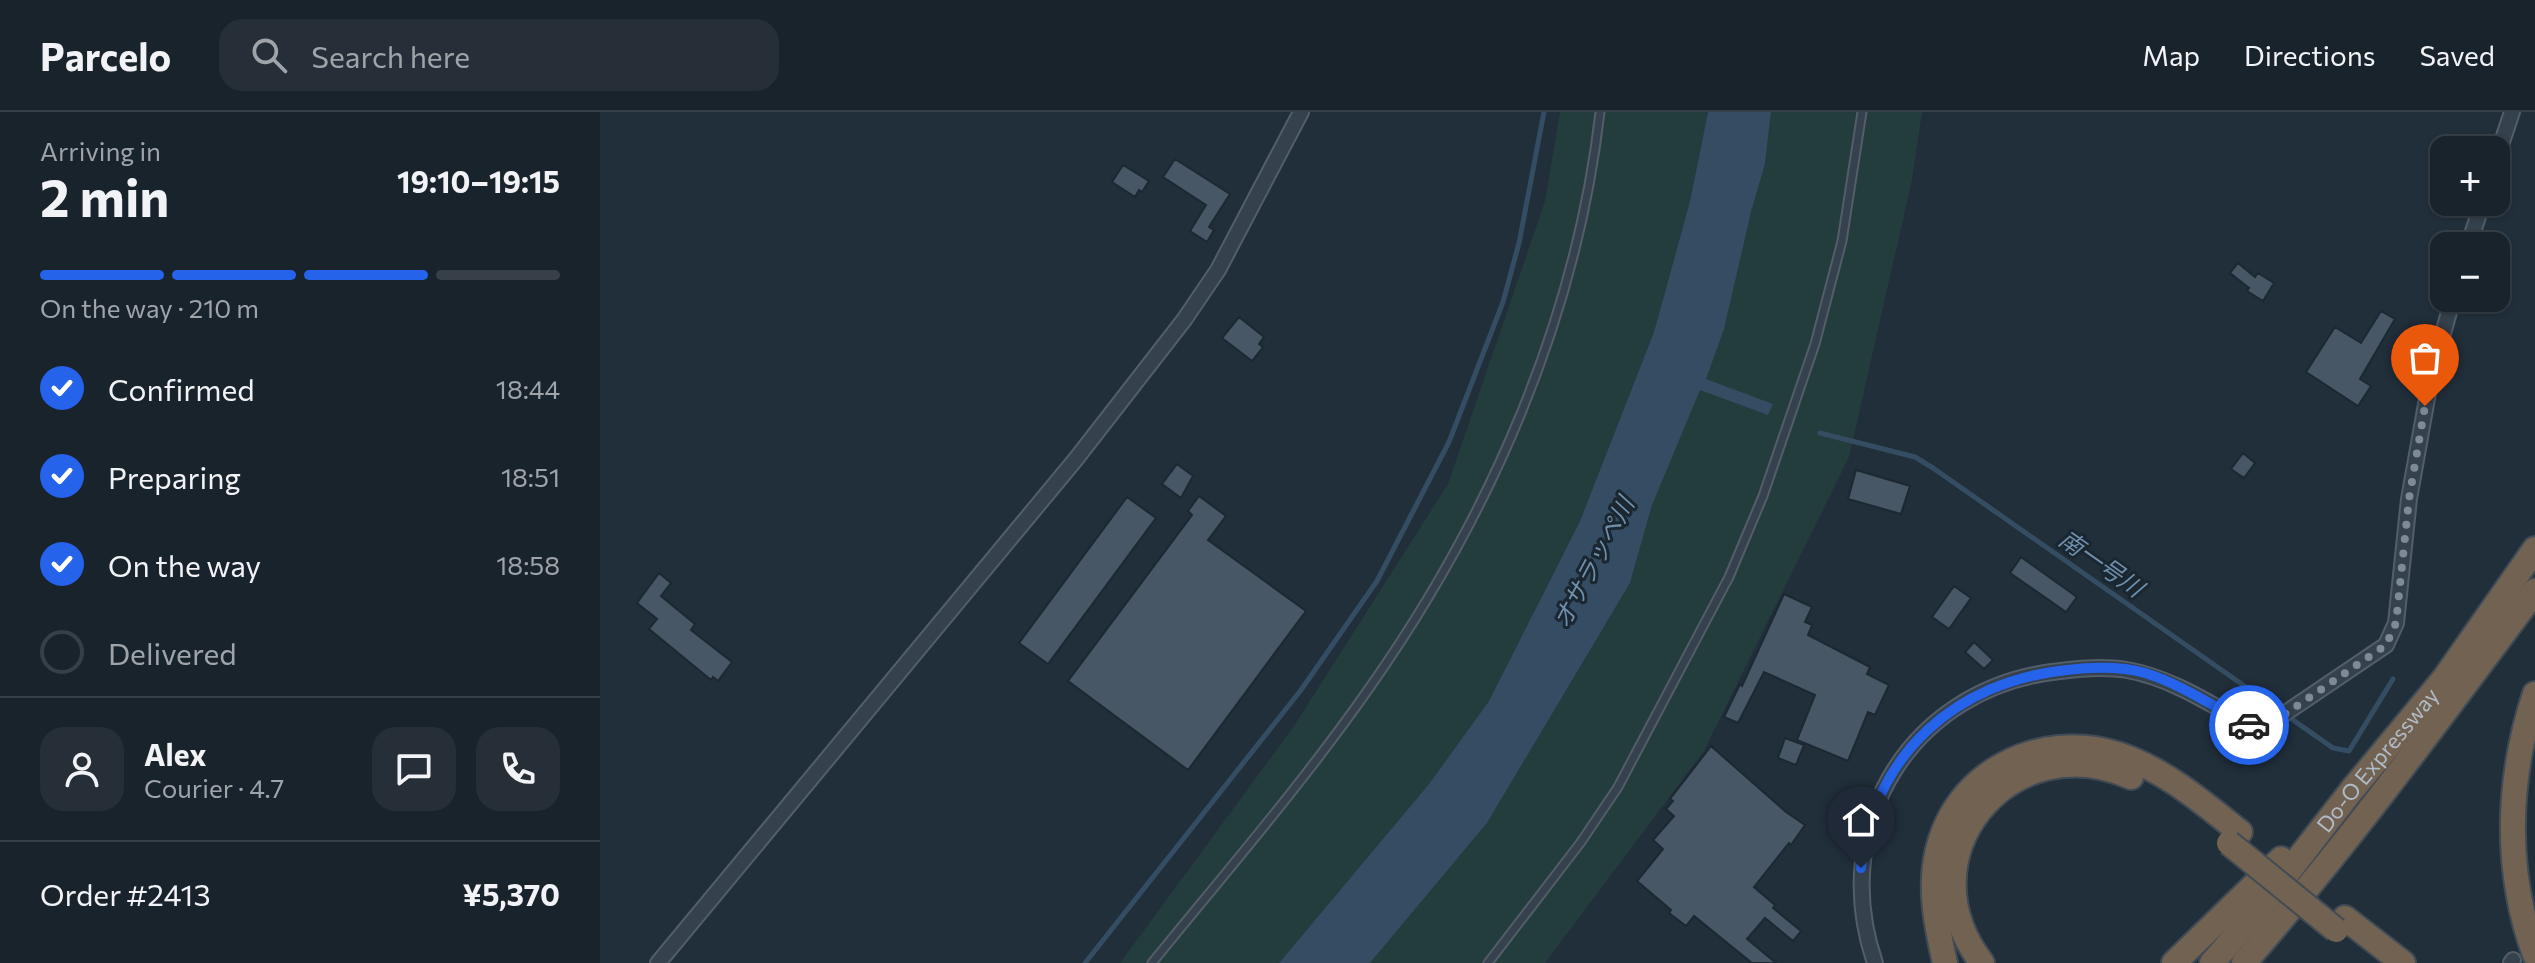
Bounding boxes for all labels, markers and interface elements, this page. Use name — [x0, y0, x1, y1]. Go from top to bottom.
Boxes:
search box — [219, 19, 779, 91]
text: Parcelo — [40, 32, 171, 79]
icon: search — [247, 33, 291, 77]
text: Search here — [311, 37, 470, 74]
text: Map — [2142, 38, 2200, 72]
text: Directions — [2244, 38, 2375, 72]
text: Saved — [2419, 38, 2495, 72]
text: Arriving in — [40, 135, 161, 166]
map controls — [2430, 136, 2510, 312]
button: + — [2430, 136, 2510, 216]
text: 19:10–19:15 — [397, 162, 560, 199]
text: 2 min — [40, 164, 169, 228]
button: − — [2430, 232, 2510, 312]
text: On the way · 210 m — [40, 292, 259, 323]
pin — [2391, 324, 2459, 406]
icon: bag — [2403, 336, 2447, 380]
icon: check — [40, 366, 84, 410]
text: Confirmed — [108, 370, 255, 407]
text: 18:44 — [496, 373, 560, 404]
icon: check — [40, 454, 84, 498]
text: Preparing — [108, 458, 241, 495]
text: 18:51 — [501, 461, 560, 492]
water label: オサラッペ川 — [1546, 489, 1641, 633]
water label: 南一号川 — [2054, 523, 2152, 604]
icon: check — [40, 542, 84, 586]
text: On the way — [108, 546, 261, 583]
text: 18:58 — [496, 549, 560, 580]
text: Delivered — [108, 634, 237, 671]
street label: Do-O Expressway — [2310, 682, 2444, 837]
courier — [2209, 685, 2289, 765]
icon: car — [2227, 703, 2271, 747]
button: person — [40, 727, 124, 811]
button: chat — [372, 727, 456, 811]
button: phone — [476, 727, 560, 811]
text: Alex — [144, 735, 207, 772]
text: Courier · 4.7 — [144, 772, 284, 803]
pin — [1827, 786, 1895, 868]
icon: home — [1839, 798, 1883, 842]
text: Order #2413 — [40, 875, 211, 912]
text: ¥5,370 — [462, 875, 560, 912]

